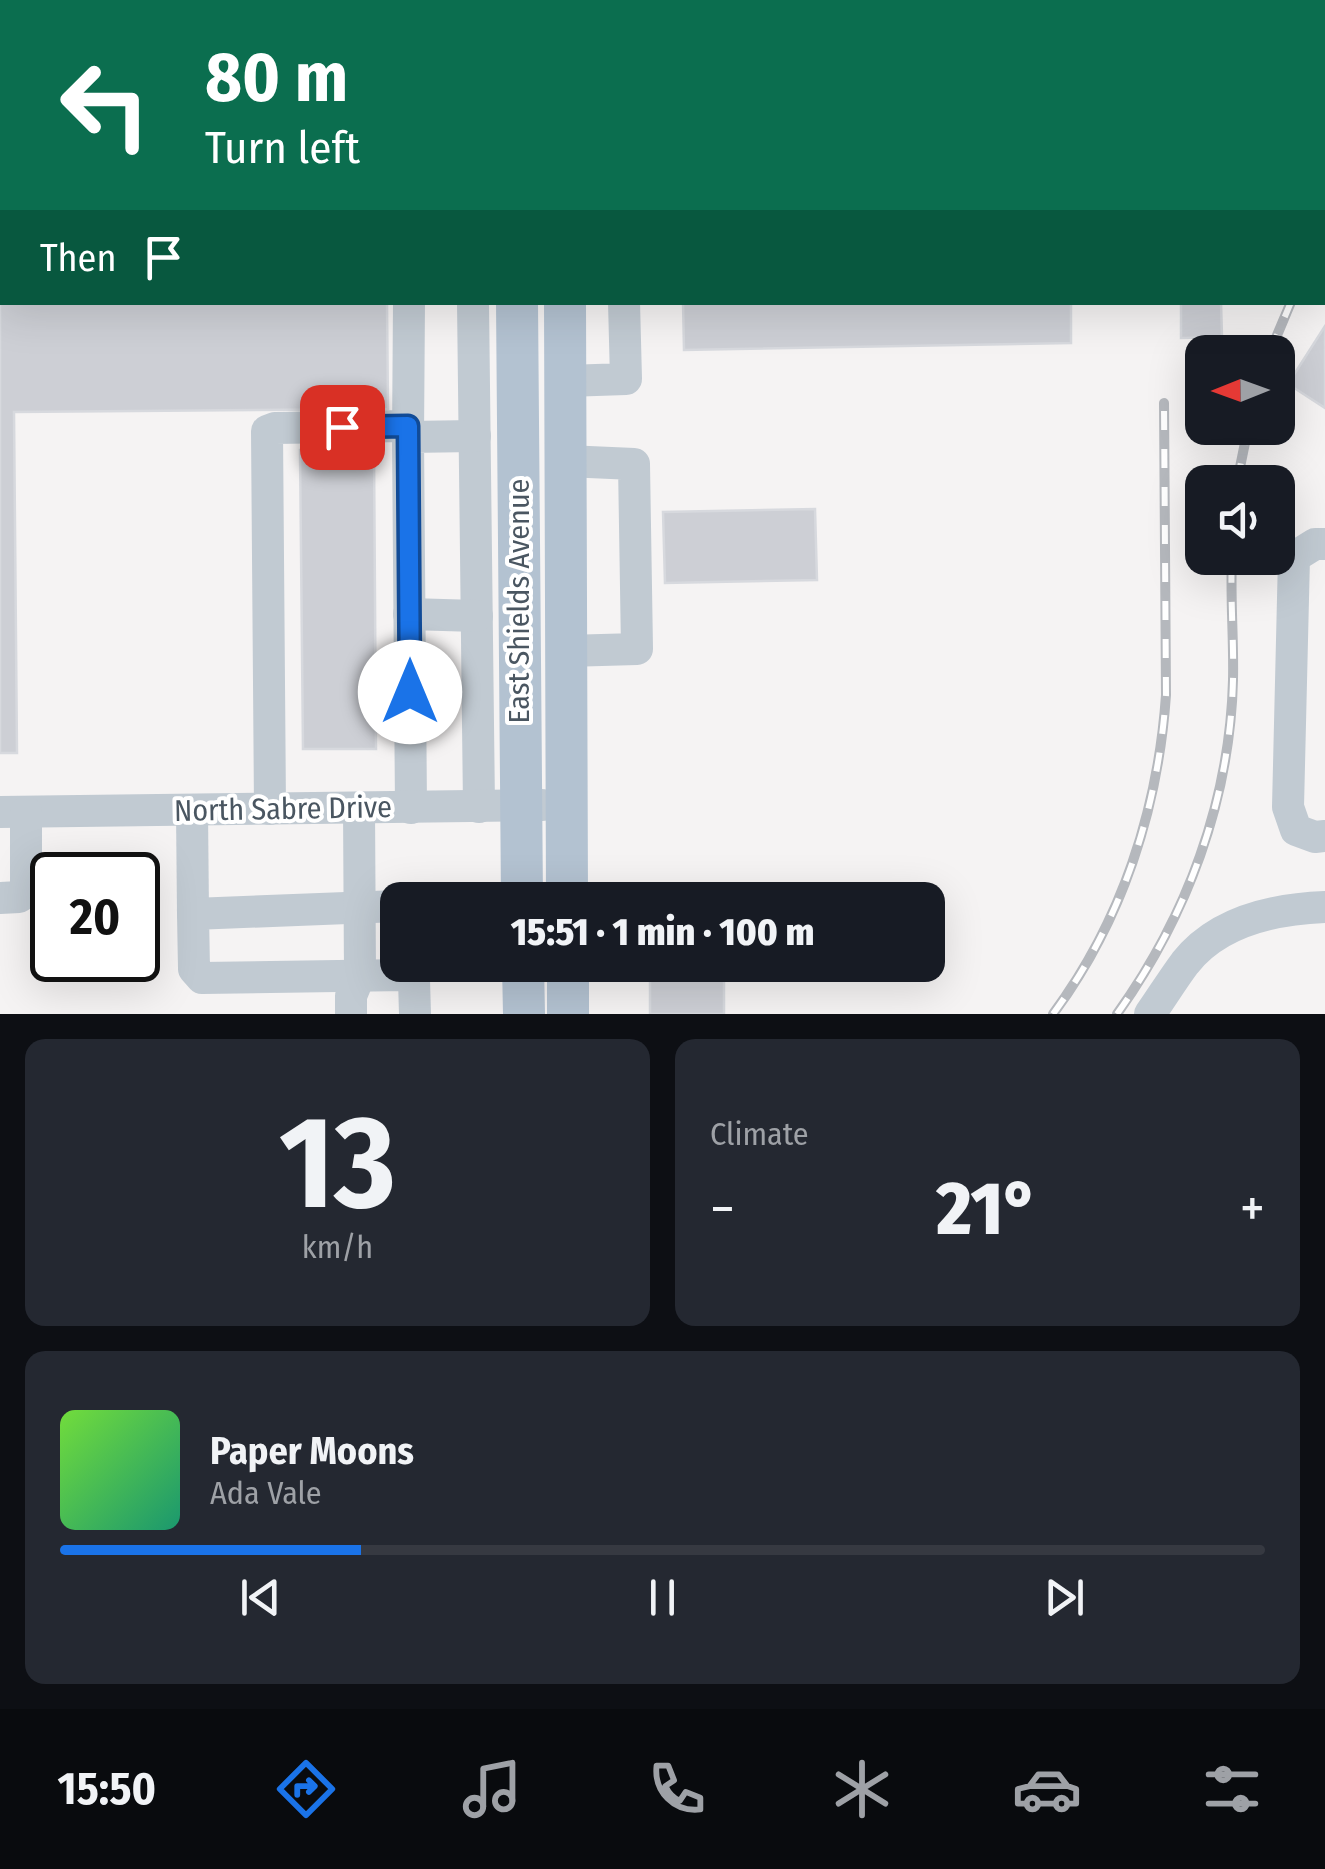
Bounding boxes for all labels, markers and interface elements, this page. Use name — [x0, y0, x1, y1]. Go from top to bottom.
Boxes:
text: 80 m — [205, 36, 348, 120]
icon: left — [40, 40, 170, 170]
text: Turn left — [205, 121, 360, 175]
icon: arrive — [136, 230, 191, 285]
text: Then — [40, 235, 116, 281]
north arrow — [1185, 335, 1295, 445]
map controls — [1185, 335, 1295, 575]
pin — [300, 385, 385, 470]
icon: arrive — [315, 400, 370, 455]
button: sound — [1185, 465, 1295, 575]
street label: East Shields Avenue — [501, 479, 537, 723]
position arrow — [358, 640, 462, 744]
street label: North Sabre Drive — [174, 789, 392, 829]
speed limit sign: 20 — [30, 852, 160, 982]
text: 15:51 · 1 min · 100 m — [511, 909, 814, 955]
text: 13 — [279, 1085, 396, 1241]
text: Climate — [710, 1115, 809, 1153]
text: 21° — [937, 1164, 1038, 1254]
text: − — [710, 1176, 735, 1242]
text: + — [1240, 1176, 1265, 1242]
text: km/h — [302, 1228, 373, 1266]
text: Paper Moons — [210, 1428, 414, 1474]
text: Ada Vale — [210, 1474, 322, 1512]
icon: previous — [233, 1570, 288, 1625]
icon: pause — [635, 1570, 690, 1625]
icon: next — [1037, 1570, 1092, 1625]
icon: directions — [271, 1754, 341, 1824]
icon: music — [457, 1754, 527, 1824]
icon: phone — [642, 1754, 712, 1824]
icon: climate — [827, 1754, 897, 1824]
icon: car — [1012, 1754, 1082, 1824]
icon: filters — [1197, 1754, 1267, 1824]
text: 15:50 — [58, 1762, 156, 1816]

